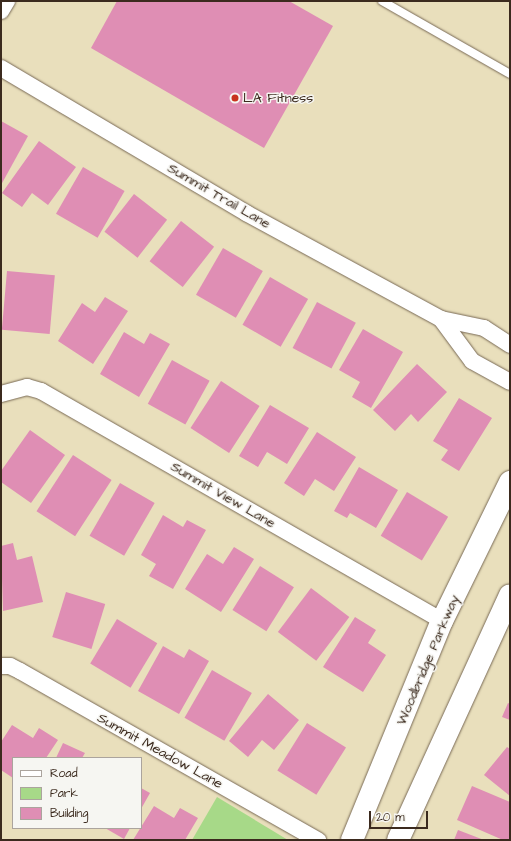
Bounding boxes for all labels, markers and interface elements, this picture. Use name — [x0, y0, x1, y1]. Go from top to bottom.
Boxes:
place label: LA Fitness — [243, 90, 313, 106]
marker: LA Fitness — [230, 93, 240, 103]
street label: Summit Trail Lane — [164, 160, 274, 232]
street label: Summit View Lane — [168, 458, 278, 532]
street label: Woodbridge Parkway — [393, 592, 463, 728]
street label: Summit Meadow Lane — [94, 709, 226, 793]
legend — [12, 757, 142, 829]
text: Road — [50, 765, 78, 782]
text: Park — [50, 785, 78, 802]
scale bar — [371, 803, 430, 829]
text: Building — [50, 805, 88, 822]
text: 20 m — [376, 809, 405, 826]

